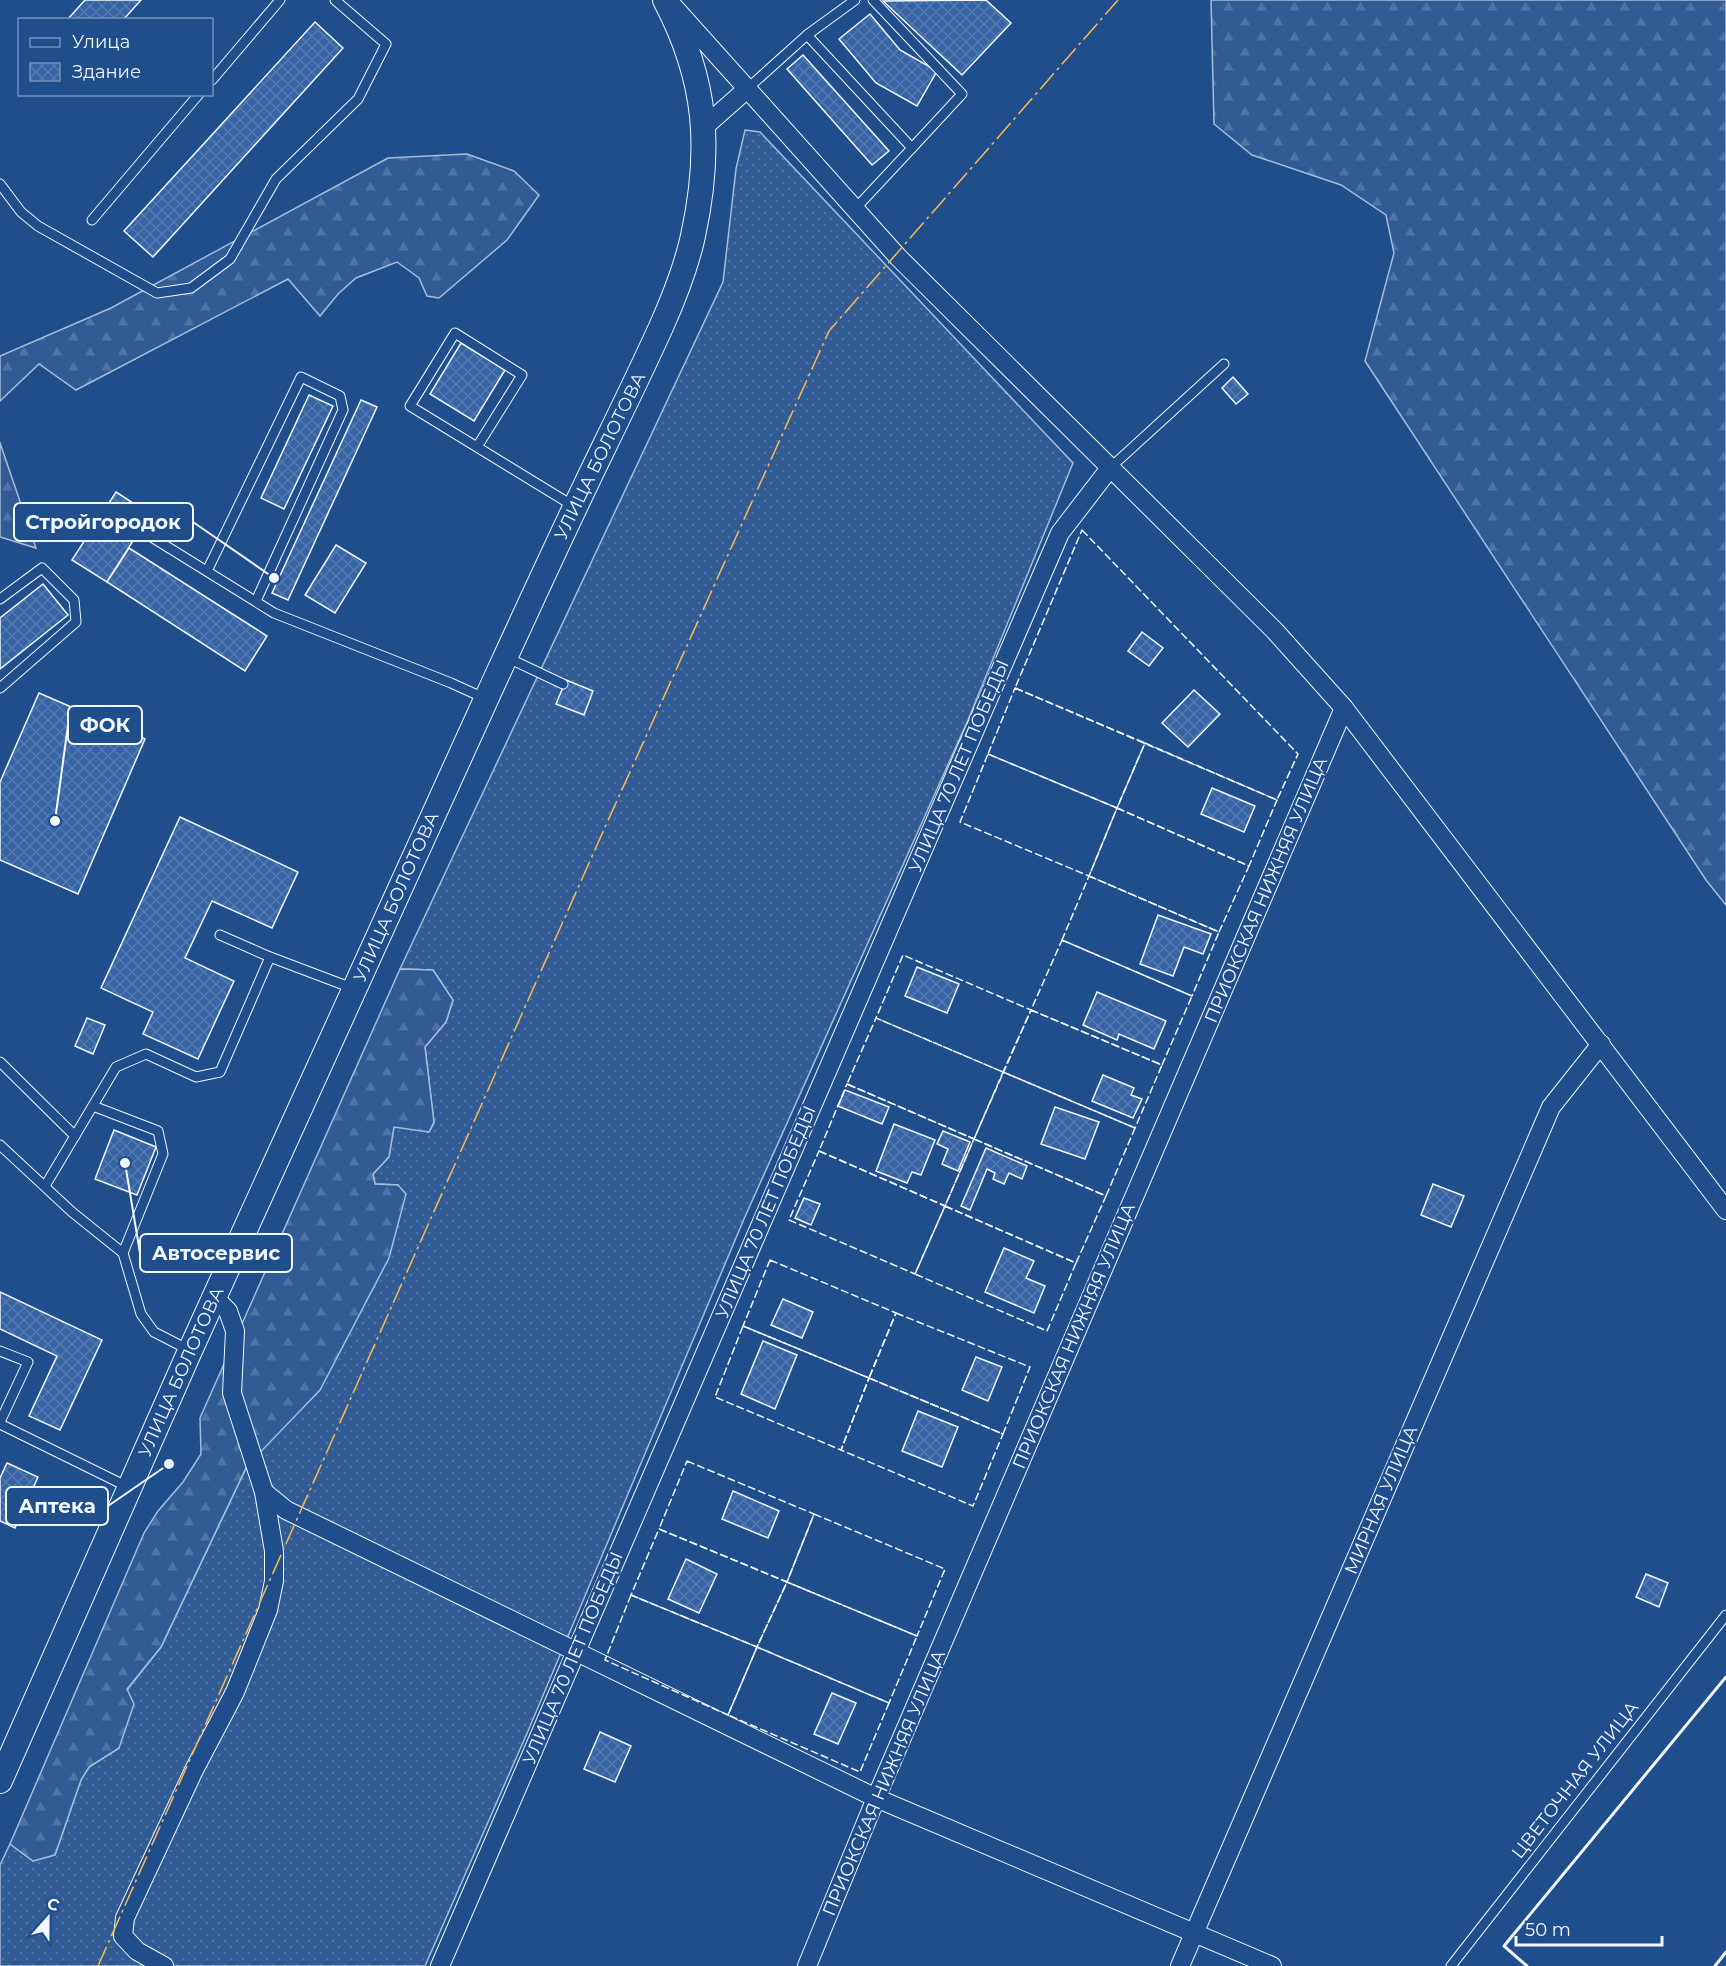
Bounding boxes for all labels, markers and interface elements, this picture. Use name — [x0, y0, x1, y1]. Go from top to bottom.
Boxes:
legend — [18, 18, 213, 96]
text: Улица — [72, 31, 130, 53]
text: Здание — [72, 61, 141, 83]
street label: УЛИЦА БОЛОТОВА — [550, 368, 650, 543]
callout: Стройгородок — [14, 503, 193, 541]
text: Стройгородок — [25, 510, 181, 534]
street label: УЛИЦА 70 ЛЕТ ПОБЕДЫ — [904, 656, 1014, 876]
callout: ФОК — [68, 706, 142, 744]
text: ФОК — [80, 713, 131, 737]
street label: ПРИОКСКАЯ НИЖНЯЯ УЛИЦА — [1200, 753, 1332, 1026]
street label: УЛИЦА БОЛОТОВА — [349, 808, 444, 985]
street label: УЛИЦА 70 ЛЕТ ПОБЕДЫ — [711, 1102, 821, 1322]
street label: ПРИОКСКАЯ НИЖНЯЯ УЛИЦА — [1008, 1199, 1140, 1472]
callout: Автосервис — [140, 1234, 292, 1272]
text: Автосервис — [152, 1241, 280, 1265]
street label: УЛИЦА БОЛОТОВА — [134, 1283, 229, 1460]
street label: МИРНАЯ УЛИЦА — [1340, 1422, 1422, 1578]
callout: Аптека — [6, 1487, 108, 1525]
text: Аптека — [18, 1494, 96, 1518]
street label: УЛИЦА 70 ЛЕТ ПОБЕДЫ — [518, 1548, 628, 1768]
street label: ПРИОКСКАЯ НИЖНЯЯ УЛИЦА — [818, 1646, 950, 1919]
street label: ЦВЕТОЧНАЯ УЛИЦА — [1507, 1697, 1644, 1863]
north arrow — [18, 1888, 78, 1948]
text: С — [44, 1894, 62, 1916]
scale bar — [1516, 1909, 1662, 1947]
text: 50 m — [1525, 1919, 1571, 1941]

